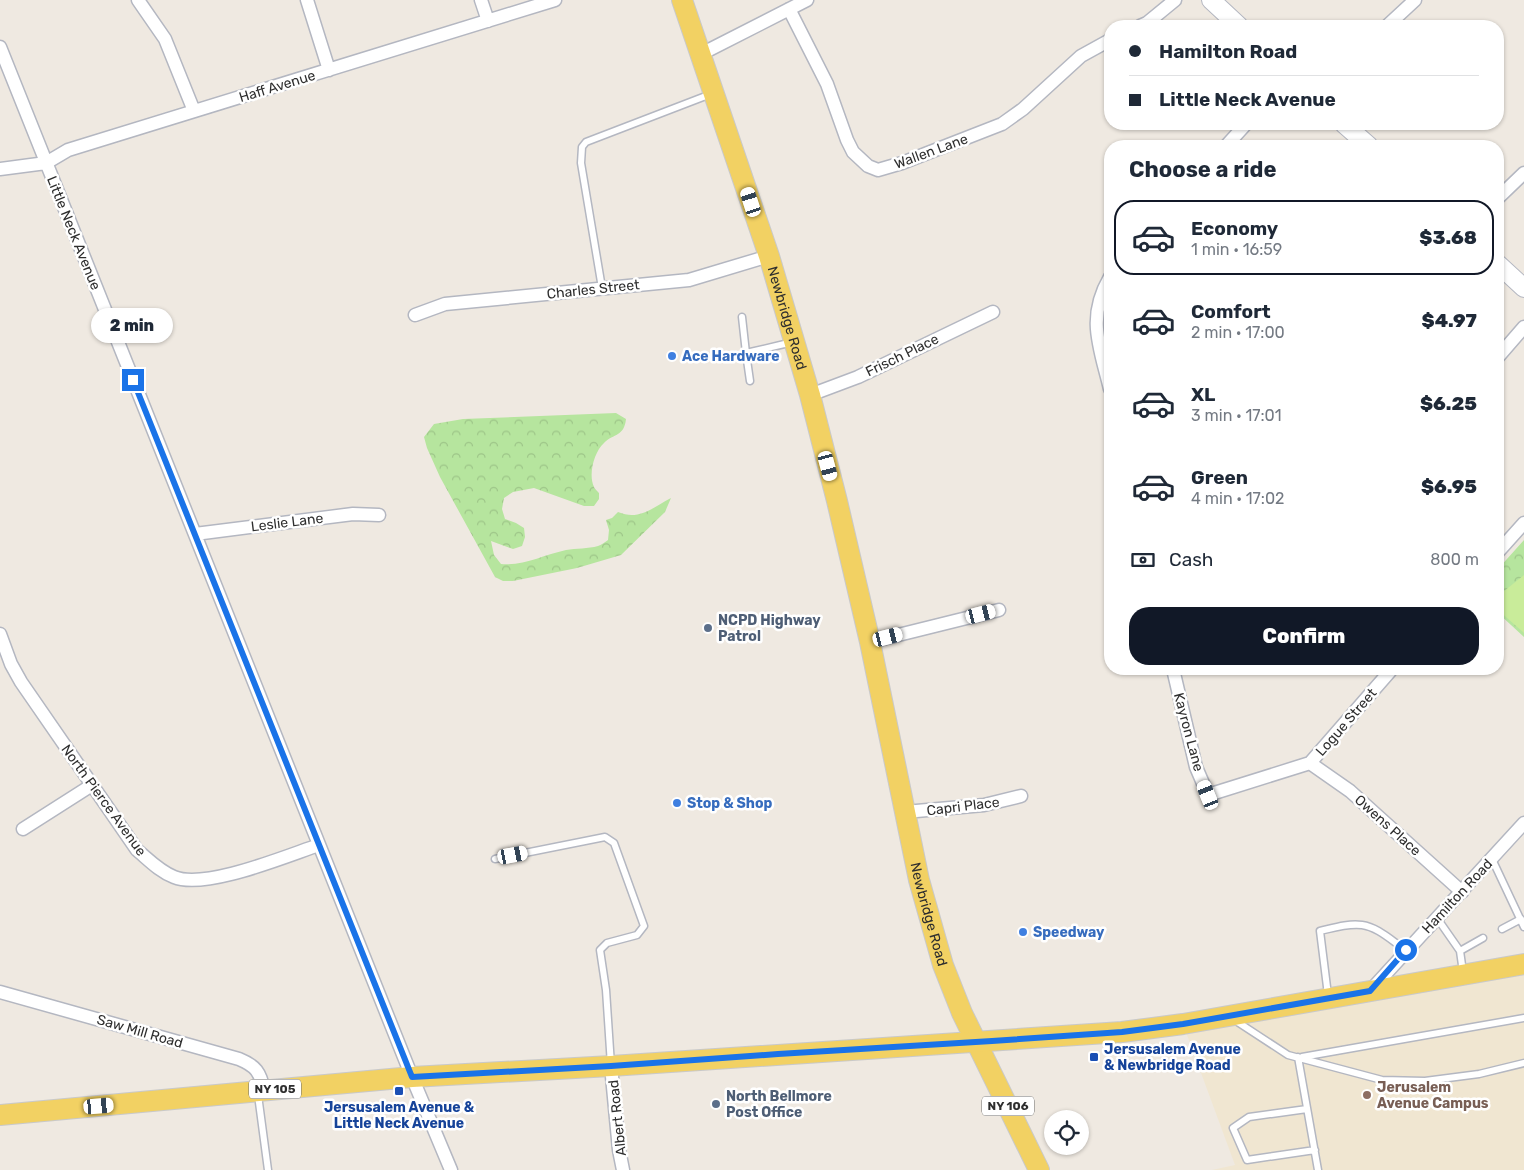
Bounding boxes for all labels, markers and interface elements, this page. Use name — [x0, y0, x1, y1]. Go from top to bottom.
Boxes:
text: Hamilton Road — [1159, 40, 1297, 63]
street label: Haff Avenue — [237, 67, 318, 106]
text: Little Neck Avenue — [1159, 88, 1336, 111]
street label: Wallen Lane — [892, 130, 970, 173]
text: Choose a ride — [1129, 156, 1276, 183]
street label: Little Neck Avenue — [43, 174, 104, 293]
car — [739, 185, 762, 219]
icon: car — [1131, 215, 1176, 260]
text: Economy — [1191, 217, 1278, 240]
text: $3.68 — [1419, 226, 1477, 249]
text: 1 min · 16:59 — [1191, 240, 1282, 259]
street label: Newbridge Road — [764, 264, 810, 372]
street label: Charles Street — [546, 276, 641, 303]
icon: car — [1131, 298, 1176, 343]
text: Comfort — [1191, 300, 1271, 323]
callout: 2 min — [92, 308, 174, 342]
text: $4.97 — [1422, 309, 1477, 332]
text: 2 min — [110, 316, 154, 335]
text: 2 min · 17:00 — [1191, 323, 1285, 342]
street label: Frisch Place — [863, 330, 942, 380]
place label: Ace Hardware — [682, 348, 780, 365]
marker: Ace Hardware — [666, 350, 678, 362]
route end — [122, 369, 144, 391]
icon: car — [1131, 381, 1176, 426]
text: XL — [1191, 383, 1215, 406]
text: $6.25 — [1420, 392, 1477, 415]
text: 3 min · 17:01 — [1191, 406, 1282, 425]
car — [816, 450, 839, 482]
icon: car — [1131, 464, 1176, 509]
text: Green — [1191, 466, 1248, 489]
text: $6.95 — [1421, 475, 1477, 498]
text: 4 min · 17:02 — [1191, 489, 1284, 508]
street label: Leslie Lane — [250, 510, 324, 535]
icon: cash — [1129, 546, 1157, 574]
text: Cash — [1169, 548, 1213, 571]
text: 800 m — [1430, 550, 1479, 569]
car — [964, 603, 997, 625]
button: Confirm — [1129, 607, 1479, 665]
place label: NCPD Highway Patrol — [718, 612, 821, 645]
marker: NCPD Highway Patrol — [702, 622, 714, 634]
car — [871, 626, 904, 648]
street label: Logue Street — [1312, 685, 1381, 760]
street label: Kayron Lane — [1170, 691, 1207, 773]
street label: North Pierce Avenue — [57, 741, 150, 859]
car — [1195, 778, 1220, 812]
street label: Owens Place — [1351, 791, 1424, 860]
street label: Capri Place — [926, 794, 1001, 819]
place label: Stop & Shop — [687, 795, 772, 812]
marker: Stop & Shop — [671, 797, 683, 809]
car — [496, 845, 529, 865]
street label: Hamilton Road — [1419, 856, 1496, 937]
street label: Newbridge Road — [907, 861, 951, 968]
place label: Speedway — [1033, 924, 1105, 941]
marker: Speedway — [1017, 926, 1029, 938]
route start — [1395, 939, 1417, 961]
street label: Saw Mill Road — [95, 1011, 185, 1052]
place label: Jersusalem Avenue & Newbridge Road — [1104, 1041, 1241, 1074]
marker: Jersusalem Avenue & Newbridge Road — [1088, 1051, 1100, 1063]
street label: Albert Road — [605, 1079, 630, 1157]
place label: Jerusalem Avenue Campus — [1377, 1079, 1489, 1112]
road number: NY 105 — [249, 1080, 301, 1098]
marker: Jersusalem Avenue & Little Neck Avenue — [393, 1085, 405, 1097]
place label: North Bellmore Post Office — [726, 1088, 832, 1121]
marker: Jerusalem Avenue Campus — [1361, 1089, 1373, 1101]
road number: NY 106 — [982, 1096, 1034, 1116]
car — [83, 1097, 114, 1115]
marker: North Bellmore Post Office — [710, 1098, 722, 1110]
place label: Jersusalem Avenue & Little Neck Avenue — [324, 1099, 475, 1132]
map controls — [1044, 1110, 1089, 1155]
button: locate — [1044, 1110, 1089, 1155]

